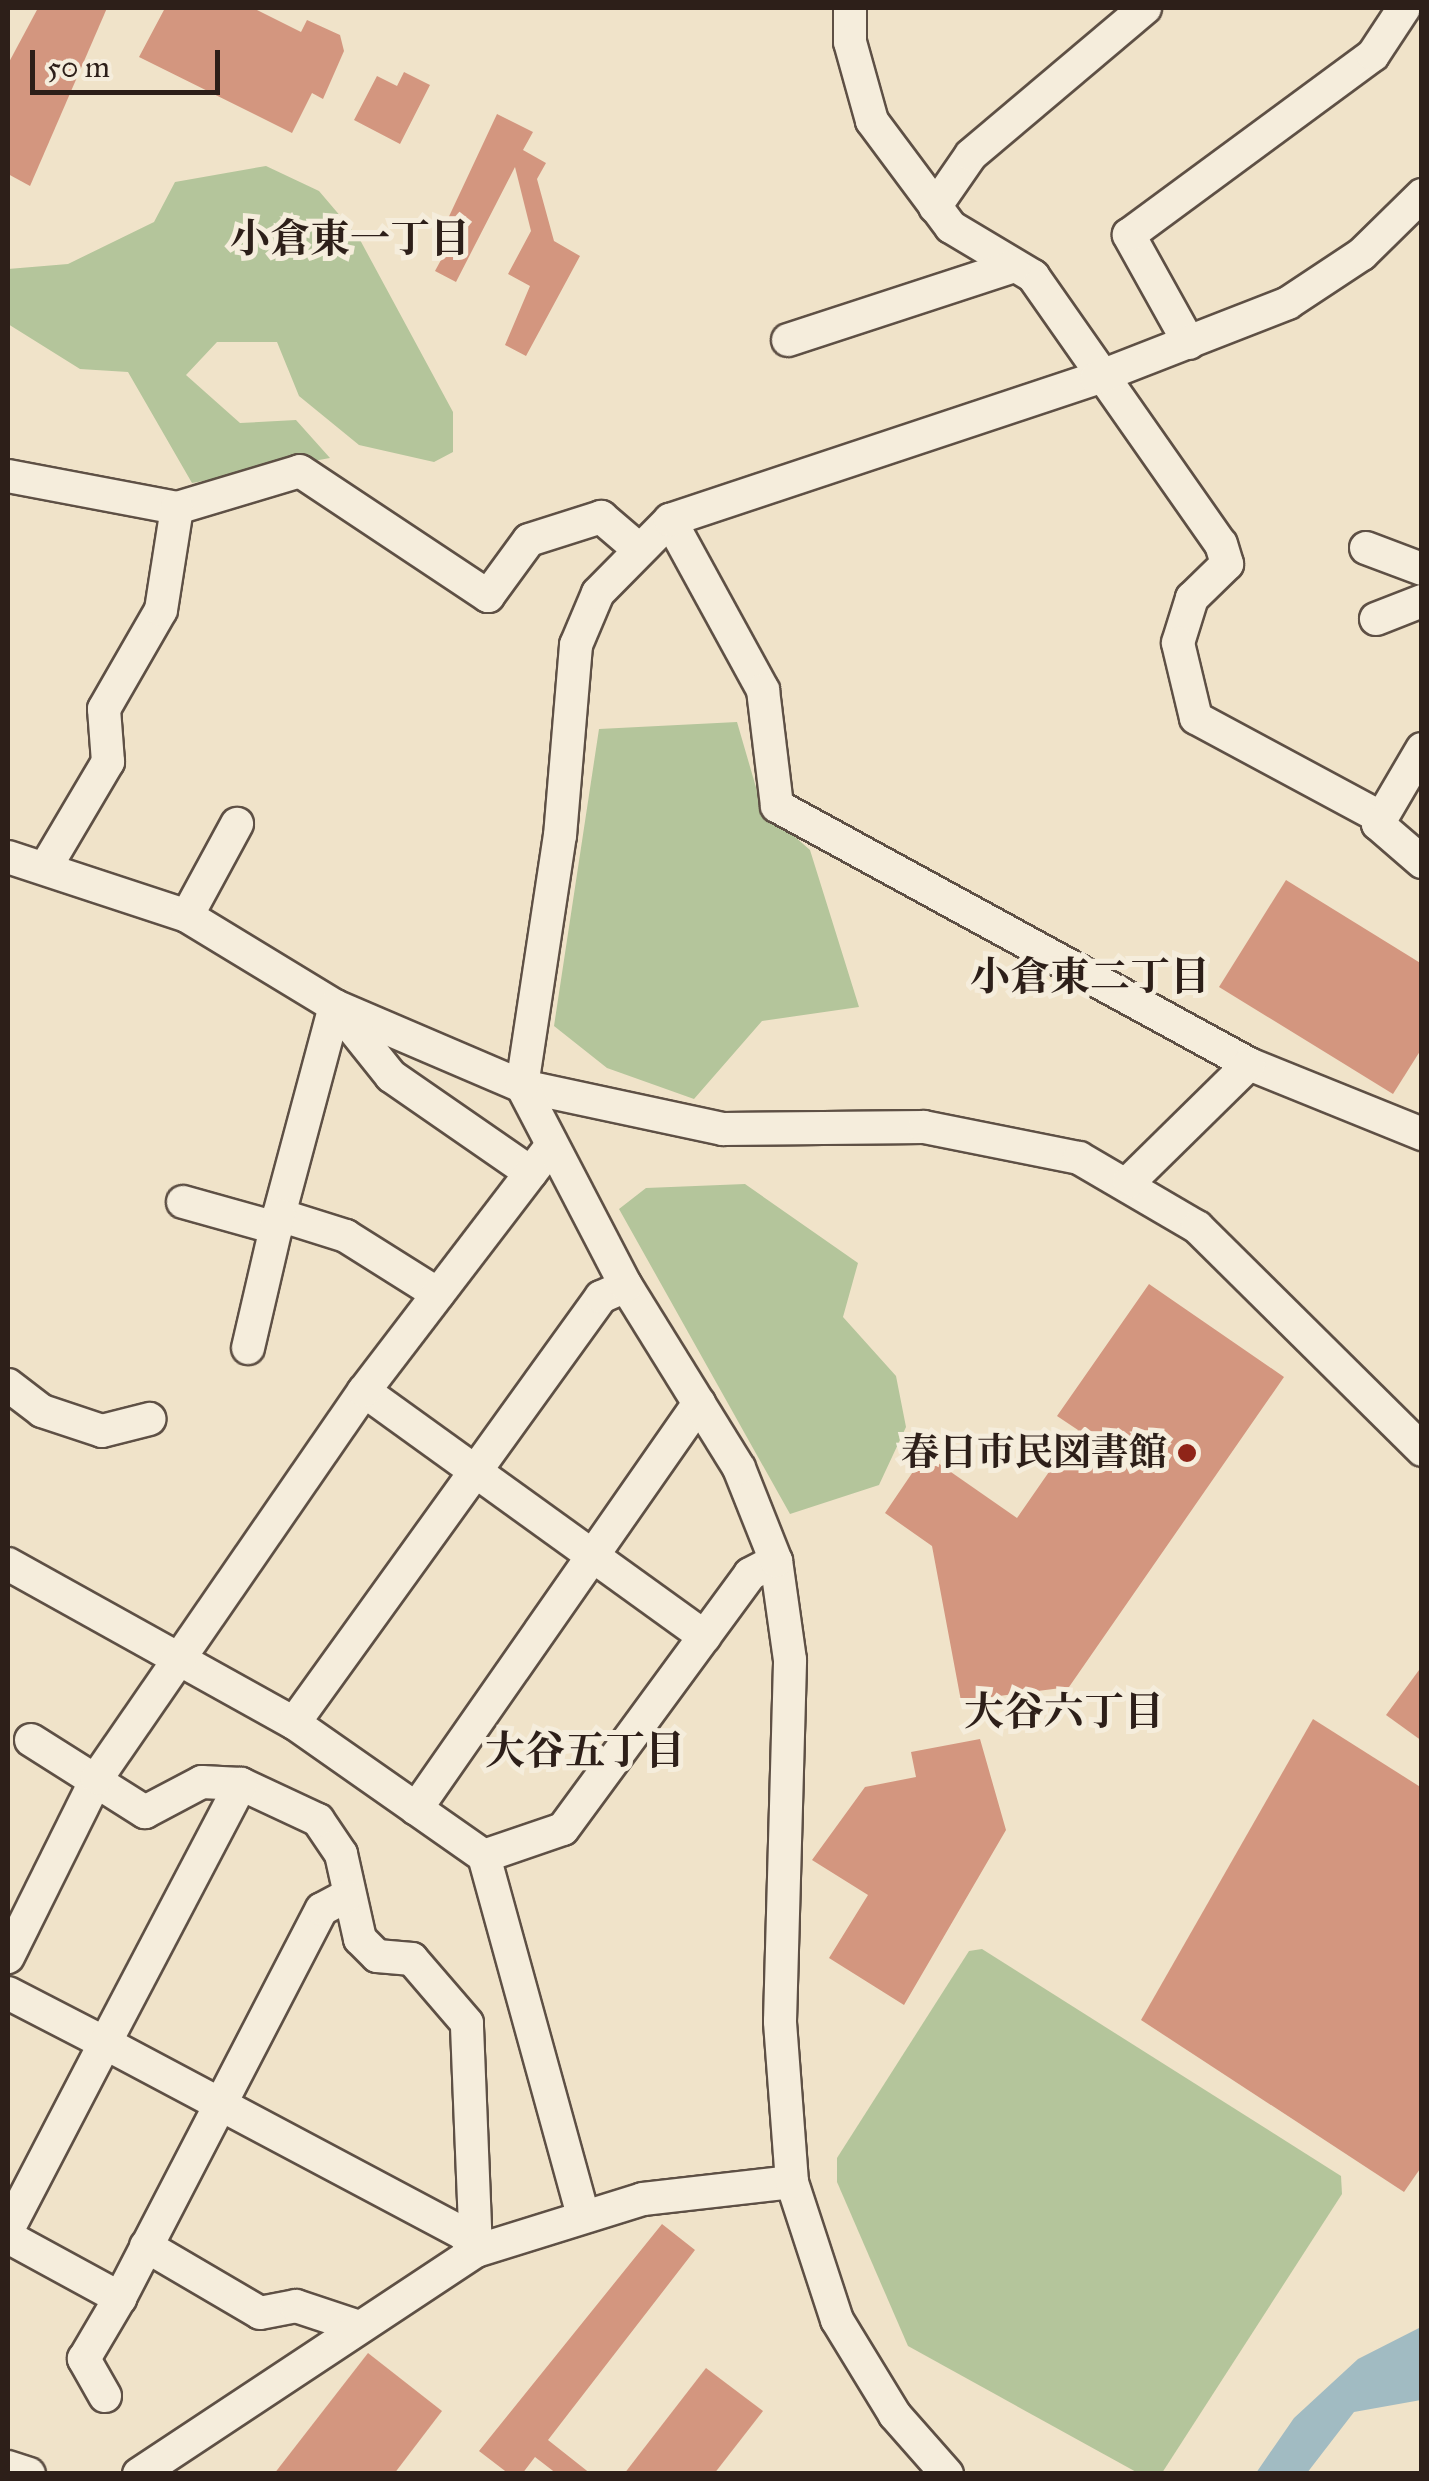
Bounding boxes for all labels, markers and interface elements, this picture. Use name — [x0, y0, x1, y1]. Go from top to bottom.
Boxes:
scale bar — [35, 30, 225, 92]
text: 50 m — [47, 49, 110, 85]
district label: 小倉東一丁目 — [230, 215, 470, 263]
district label: 小倉東二丁目 — [970, 953, 1210, 1001]
place label: 春日市民図書館 — [901, 1430, 1167, 1476]
marker: 春日市民図書館 — [1176, 1442, 1198, 1464]
district label: 大谷六丁目 — [964, 1688, 1164, 1736]
district label: 大谷五丁目 — [485, 1727, 685, 1775]

